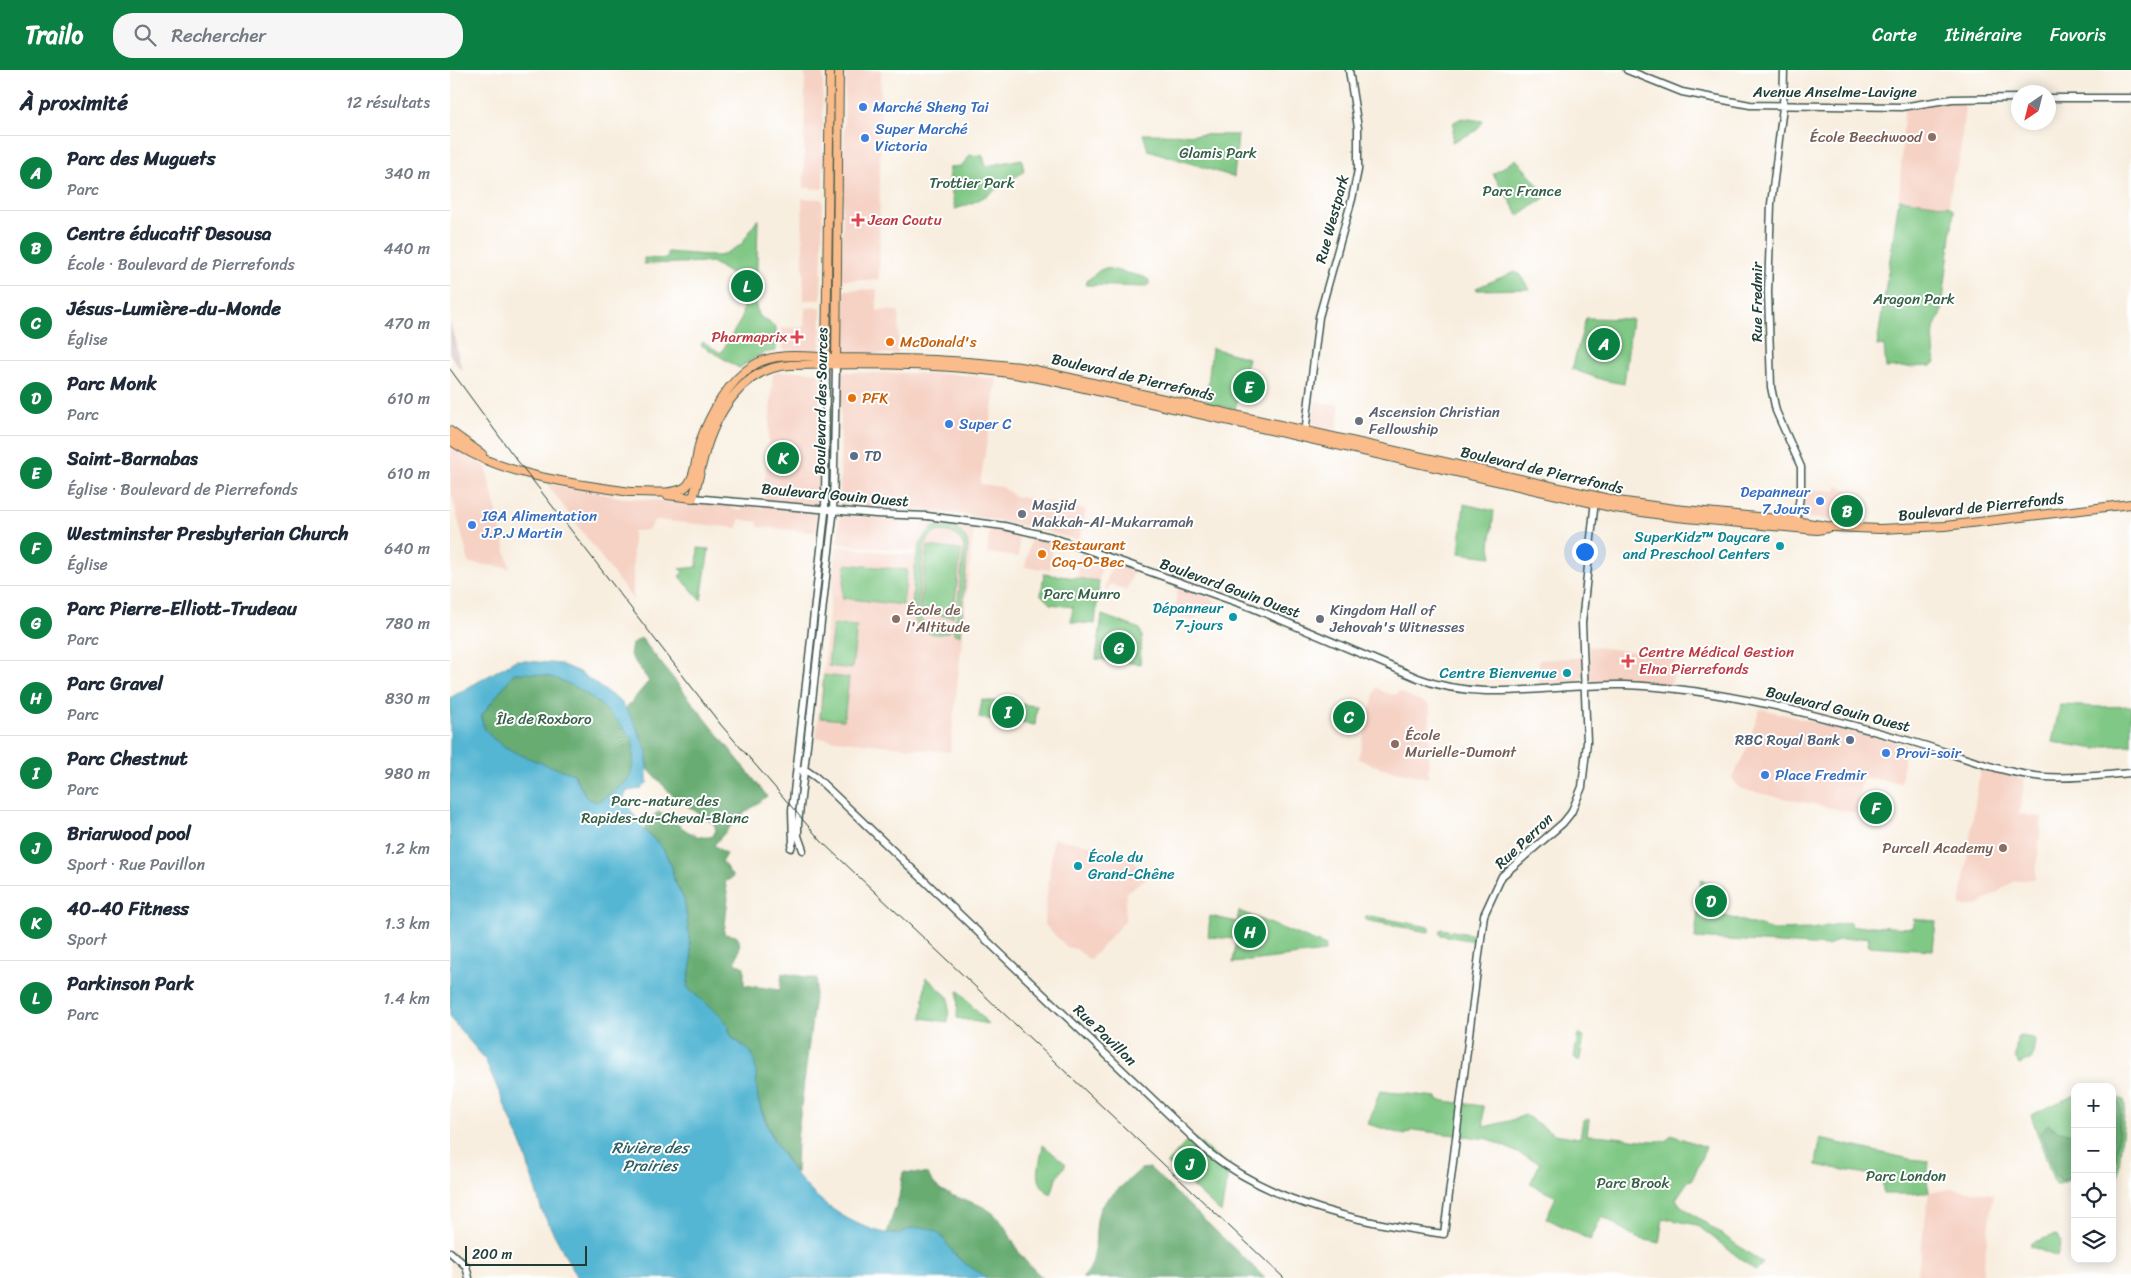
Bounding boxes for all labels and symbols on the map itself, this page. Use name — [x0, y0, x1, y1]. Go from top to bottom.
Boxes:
street label: Avenue Anselme-Lavigne — [1752, 79, 1917, 105]
north arrow — [2011, 85, 2056, 130]
place label: Marché Sheng Tai — [873, 94, 990, 120]
marker: Marché Sheng Tai — [857, 101, 869, 113]
place label: Super Marché Victoria — [875, 116, 968, 159]
place label: École Beechwood — [1810, 124, 1923, 150]
marker: École Beechwood — [1926, 131, 1938, 143]
marker: Super Marché Victoria — [859, 132, 871, 144]
park label: Glamis Park — [1179, 140, 1257, 166]
park label: Trottier Park — [929, 170, 1016, 196]
street label: Rue Westpark — [1308, 172, 1356, 266]
park label: Parc France — [1483, 178, 1561, 204]
place label: Jean Coutu — [867, 207, 942, 233]
marker: Jean Coutu — [852, 214, 864, 226]
street label: Rue Fredmir — [1744, 261, 1770, 342]
pin: L — [731, 267, 763, 305]
park label: Aragon Park — [1872, 286, 1955, 312]
place label: Pharmaprix — [711, 324, 787, 350]
pin: A — [1588, 325, 1620, 363]
street label: Boulevard des Sources — [807, 326, 835, 475]
place label: McDonald's — [900, 329, 977, 355]
marker: Pharmaprix — [791, 331, 803, 343]
marker: McDonald's — [884, 336, 896, 348]
street label: Boulevard de Pierrefonds — [1049, 346, 1217, 408]
pin: E — [1233, 368, 1265, 406]
place label: PFK — [862, 385, 888, 411]
marker: PFK — [846, 392, 858, 404]
place label: Ascension Christian Fellowship — [1368, 399, 1500, 442]
place label: Super C — [959, 411, 1012, 437]
marker: Ascension Christian Fellowship — [1353, 415, 1365, 427]
marker: Super C — [943, 418, 955, 430]
pin: K — [767, 439, 799, 477]
street label: Boulevard de Pierrefonds — [1458, 439, 1626, 501]
place label: TD — [864, 443, 881, 469]
marker: TD — [848, 450, 860, 462]
street label: Boulevard Gouin Ouest — [760, 476, 910, 514]
place label: Depanneur 7 Jours — [1740, 479, 1811, 522]
street label: Boulevard de Pierrefonds — [1897, 485, 2065, 529]
place label: Masjid Makkah-Al-Mukarramah — [1032, 492, 1194, 535]
pin: B — [1831, 492, 1863, 530]
marker: Depanneur 7 Jours — [1814, 495, 1826, 507]
place label: IGA Alimentation J.P.J Martin — [481, 503, 597, 546]
marker: Masjid Makkah-Al-Mukarramah — [1016, 508, 1028, 520]
marker: IGA Alimentation J.P.J Martin — [466, 519, 478, 531]
place label: SuperKidz™ Daycare and Preschool Centers — [1623, 524, 1770, 567]
place label: Restaurant Coq-O-Bec — [1052, 532, 1127, 575]
your location — [1572, 539, 1598, 565]
marker: SuperKidz™ Daycare and Preschool Centers — [1774, 540, 1786, 552]
marker: Restaurant Coq-O-Bec — [1036, 548, 1048, 560]
street label: Boulevard Gouin Ouest — [1156, 550, 1304, 626]
park label: Parc Munro — [1044, 581, 1121, 607]
place label: Dépanneur 7-jours — [1153, 595, 1224, 638]
place label: École de l'Altitude — [906, 597, 970, 640]
place label: Kingdom Hall of Jehovah's Witnesses — [1329, 597, 1465, 640]
marker: Dépanneur 7-jours — [1227, 611, 1239, 623]
marker: École de l'Altitude — [890, 613, 902, 625]
marker: Kingdom Hall of Jehovah's Witnesses — [1314, 613, 1326, 625]
pin: G — [1103, 629, 1135, 667]
place label: Centre Médical Gestion Elna Pierrefonds — [1639, 639, 1794, 682]
marker: Centre Médical Gestion Elna Pierrefonds — [1621, 654, 1635, 668]
place label: Centre Bienvenue — [1440, 660, 1557, 686]
marker: Centre Bienvenue — [1561, 667, 1573, 679]
street label: Boulevard Gouin Ouest — [1763, 678, 1913, 740]
pin: I — [992, 693, 1024, 731]
pin: C — [1333, 698, 1365, 736]
park label: Île de Roxboro — [495, 706, 592, 732]
place label: École Murielle-Dumont — [1405, 722, 1517, 765]
place label: RBC Royal Bank — [1735, 727, 1841, 753]
marker: RBC Royal Bank — [1844, 734, 1856, 746]
marker: École Murielle-Dumont — [1389, 738, 1401, 750]
place label: Provi-soir — [1896, 740, 1962, 766]
marker: Provi-soir — [1880, 747, 1892, 759]
place label: Place Fredmir — [1775, 762, 1867, 788]
marker: Place Fredmir — [1759, 769, 1771, 781]
park label: Parc-nature des Rapides-du-Cheval-Blanc — [581, 788, 749, 831]
pin: F — [1860, 789, 1892, 827]
street label: Rue Perron — [1488, 807, 1560, 875]
place label: Purcell Academy — [1882, 835, 1993, 861]
marker: Purcell Academy — [1997, 842, 2009, 854]
place label: École du Grand-Chêne — [1088, 844, 1175, 887]
marker: École du Grand-Chêne — [1072, 860, 1084, 872]
pin: D — [1695, 882, 1727, 920]
pin: H — [1234, 913, 1266, 951]
street label: Rue Pavillon — [1067, 998, 1143, 1072]
water label: Rivière des Prairies — [612, 1133, 691, 1180]
pin: J — [1174, 1145, 1206, 1183]
park label: Parc London — [1866, 1163, 1946, 1189]
park label: Parc Brook — [1597, 1170, 1671, 1196]
scale bar — [465, 1243, 588, 1266]

